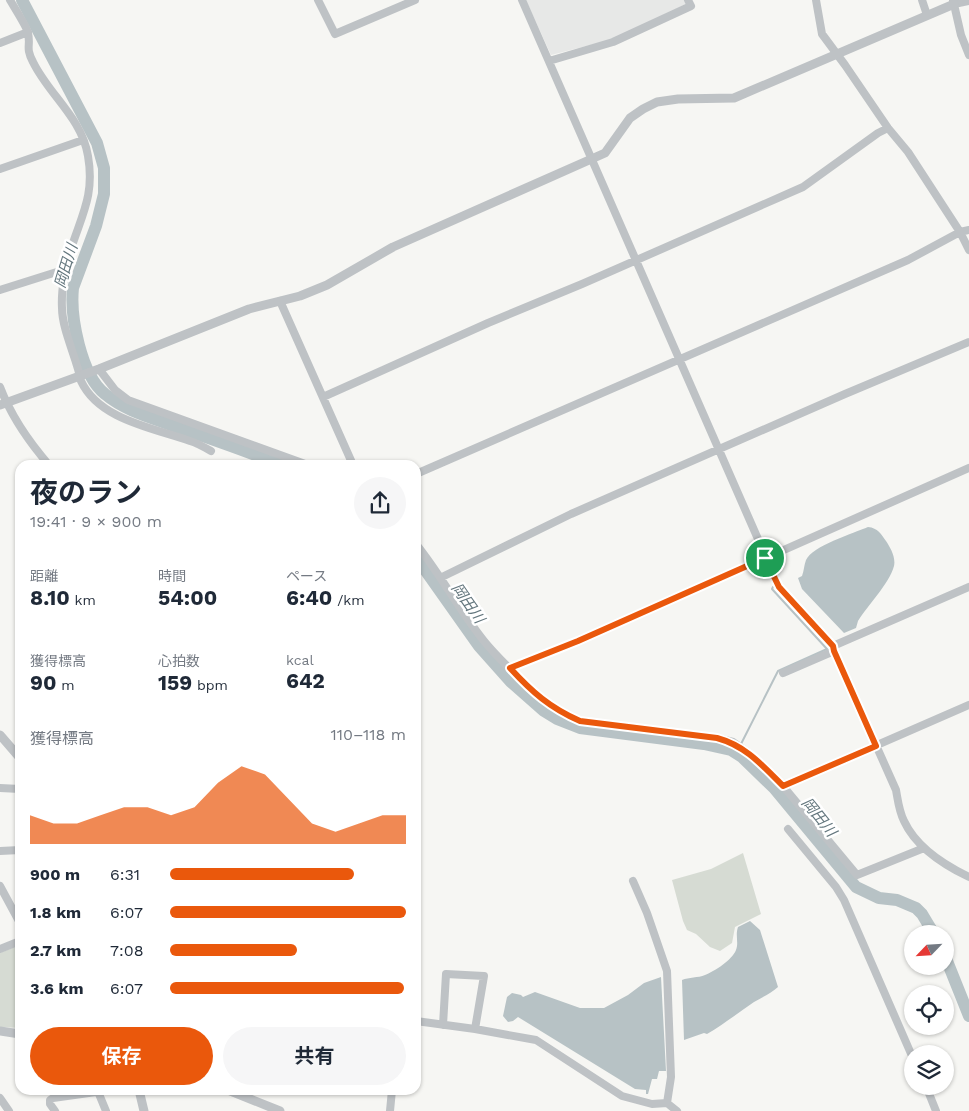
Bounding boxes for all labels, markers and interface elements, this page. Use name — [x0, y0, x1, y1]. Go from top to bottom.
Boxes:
water label: 岡田川 — [51, 240, 82, 290]
text: 夜のラン — [30, 476, 142, 509]
button: share — [354, 477, 406, 529]
text: 19:41 · 9 × 900 m — [30, 512, 162, 531]
pin — [744, 537, 786, 579]
icon: arrive — [751, 544, 779, 572]
text: 距離 — [30, 568, 58, 584]
text: 時間 — [158, 568, 186, 584]
text: ペース — [286, 568, 327, 584]
water label: 岡田川 — [448, 579, 489, 628]
text: 8.10 — [30, 585, 70, 610]
text: 54:00 — [158, 585, 217, 610]
text: 6:40 — [286, 585, 332, 610]
text: km — [70, 592, 96, 608]
text: /km — [332, 592, 365, 608]
text: kcal — [286, 652, 314, 668]
text: 獲得標高 — [30, 653, 86, 669]
text: 心拍数 — [158, 653, 200, 669]
text: 642 — [286, 668, 325, 693]
text: 90 — [30, 670, 56, 695]
text: 159 — [158, 670, 192, 695]
text: m — [56, 677, 75, 693]
text: bpm — [192, 677, 228, 693]
text: 110–118 m — [331, 725, 406, 744]
text: 獲得標高 — [30, 729, 94, 748]
water label: 岡田川 — [798, 794, 841, 842]
text: 900 m — [30, 865, 80, 884]
text: 6:31 — [110, 865, 140, 884]
text: 1.8 km — [30, 903, 81, 922]
text: 6:07 — [110, 903, 143, 922]
north arrow — [904, 925, 954, 975]
map controls — [904, 925, 954, 1095]
text: 2.7 km — [30, 941, 81, 960]
text: 7:08 — [110, 941, 144, 960]
text: 3.6 km — [30, 979, 83, 998]
text: 6:07 — [110, 979, 143, 998]
button: locate — [904, 985, 954, 1035]
button: 保存 — [30, 1027, 213, 1085]
button: 共有 — [223, 1027, 406, 1085]
button: layers — [904, 1045, 954, 1095]

